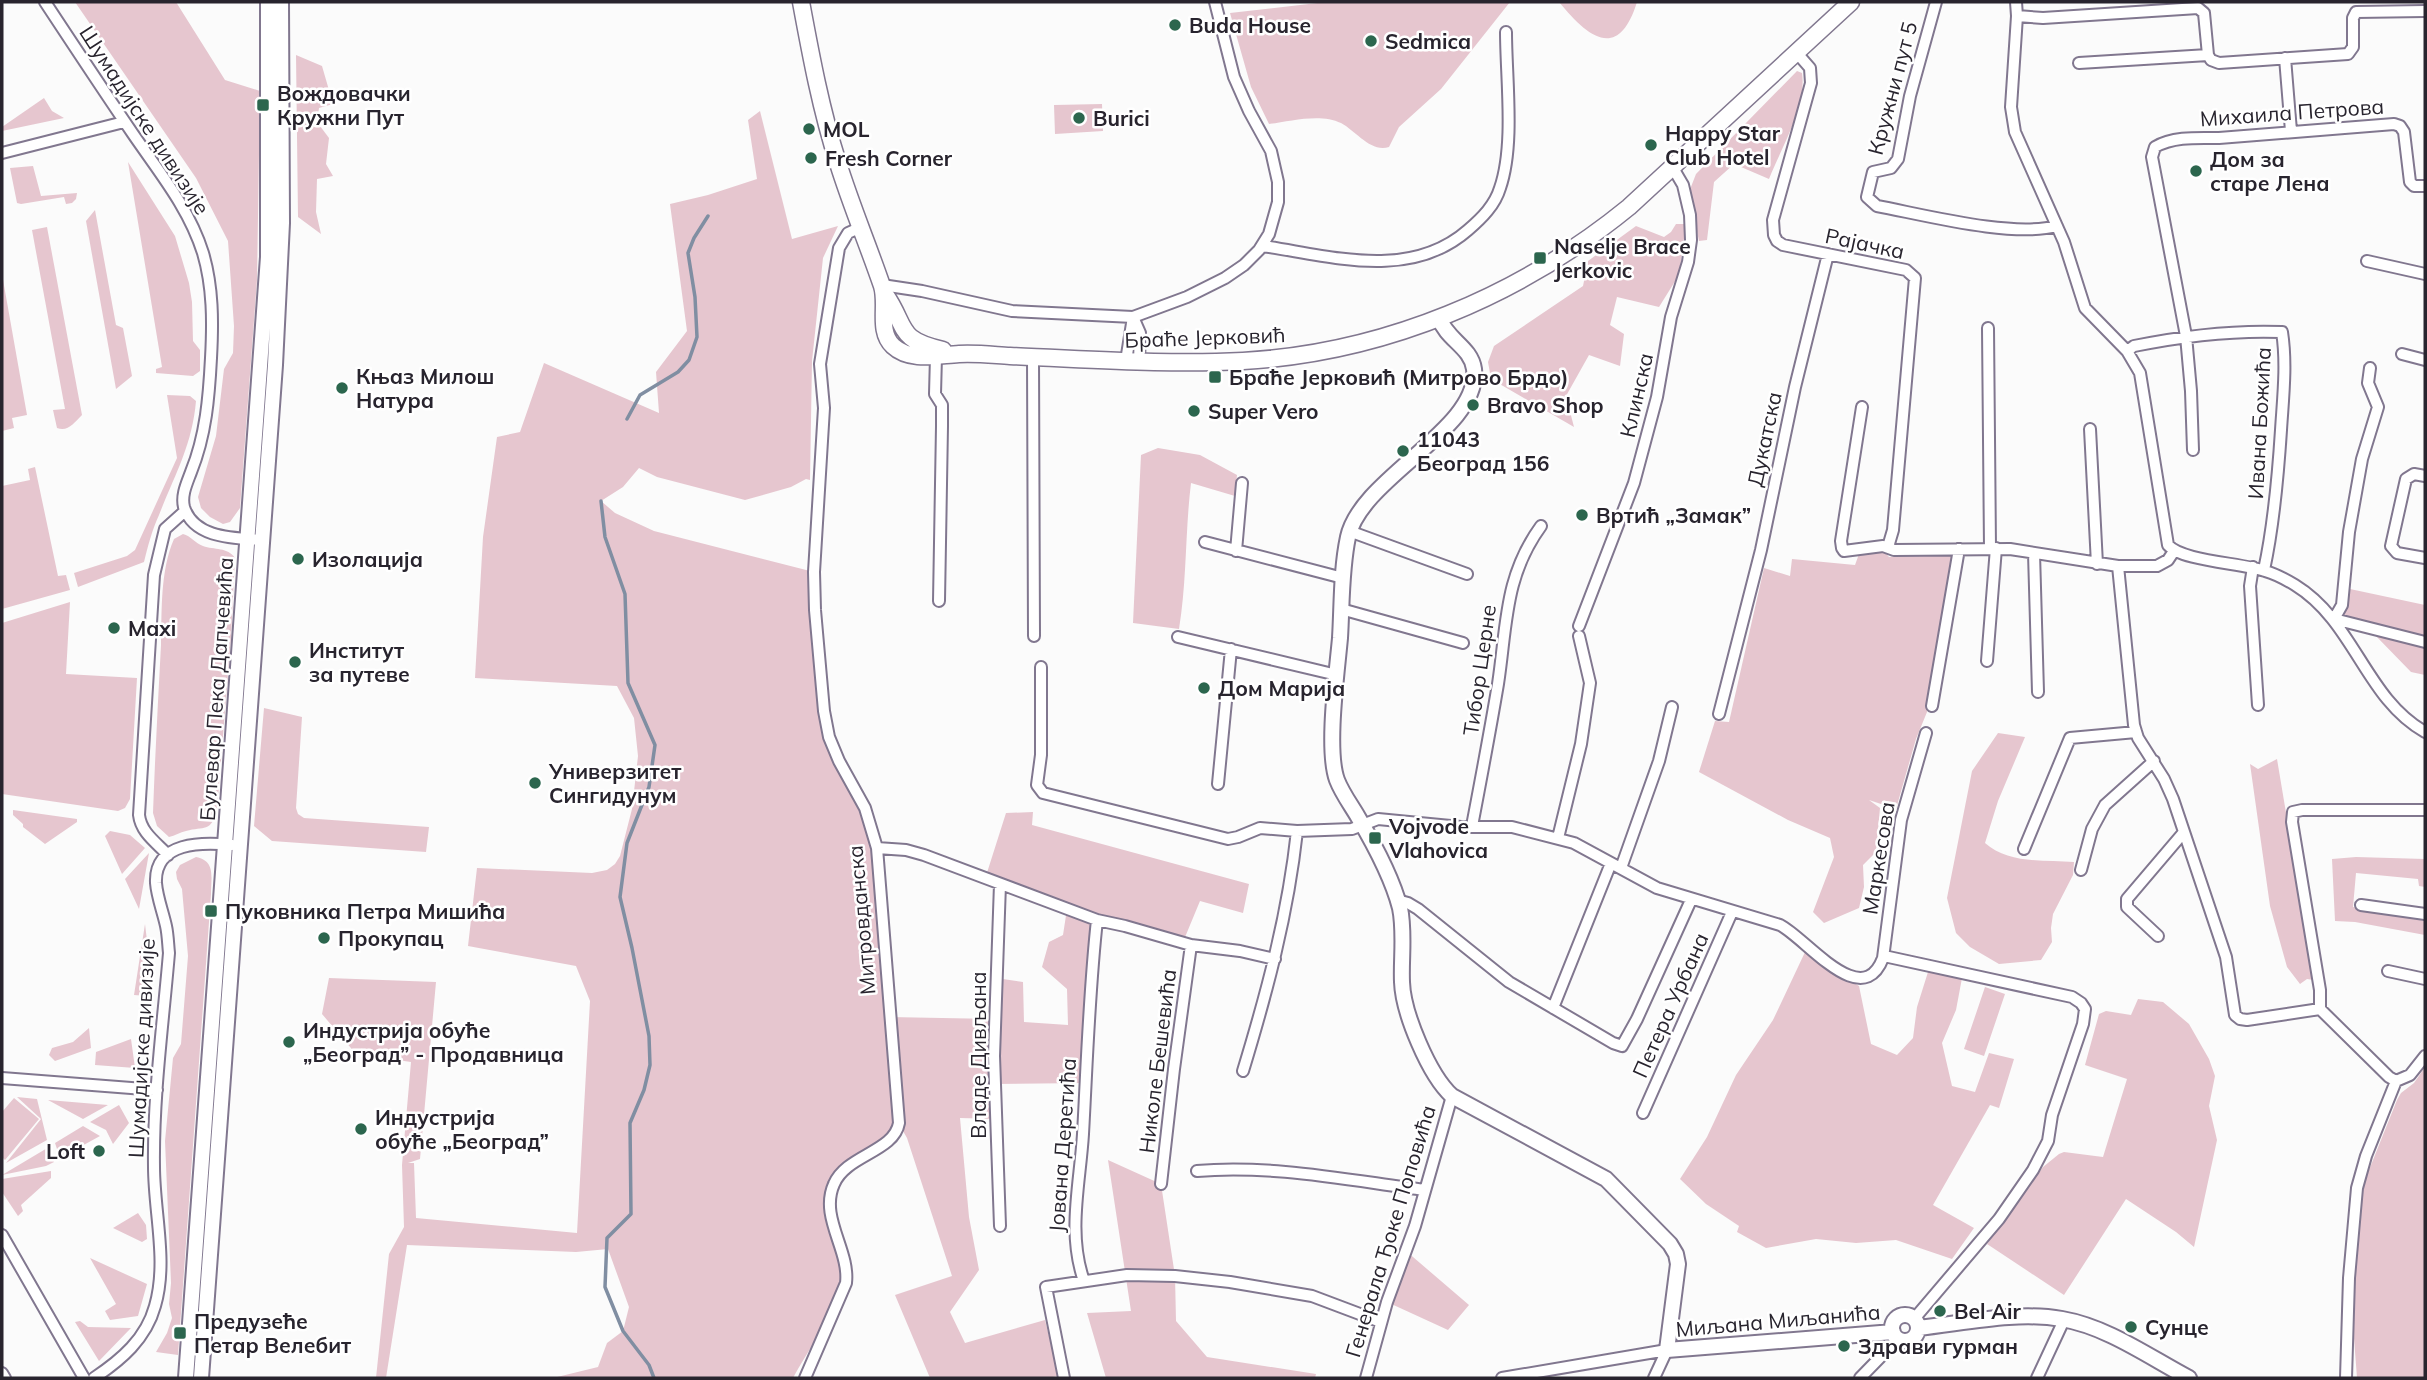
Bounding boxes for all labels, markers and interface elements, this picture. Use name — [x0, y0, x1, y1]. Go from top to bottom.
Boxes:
place label: Buda House — [1189, 12, 1311, 38]
marker: Buda House — [1167, 17, 1183, 33]
street label: Кружни пут 5 — [1862, 19, 1922, 157]
street label: Шумадијске дивизије — [74, 21, 216, 219]
place label: Sedmica — [1385, 28, 1471, 54]
marker: Sedmica — [1363, 33, 1379, 49]
place label: Вождовачки Кружни Пут — [277, 80, 411, 130]
street label: Михаила Петрова — [2199, 93, 2385, 131]
marker: Вождовачки Кружни Пут — [255, 97, 271, 113]
place label: Burici — [1093, 105, 1150, 131]
marker: Burici — [1071, 110, 1087, 126]
place label: MOL — [823, 116, 870, 142]
place label: Happy Star Club Hotel — [1665, 120, 1781, 170]
marker: MOL — [801, 121, 817, 137]
marker: Happy Star Club Hotel — [1643, 137, 1659, 153]
place label: Fresh Corner — [825, 145, 953, 171]
place label: Дом за старе Лена — [2210, 146, 2330, 196]
marker: Fresh Corner — [803, 150, 819, 166]
marker: Дом за старе Лена — [2188, 163, 2204, 179]
street label: Рајачка — [1823, 222, 1907, 264]
place label: Naselje Brace Jerkovic — [1554, 233, 1691, 283]
marker: Naselje Brace Jerkovic — [1532, 250, 1548, 266]
street label: Браће Јерковић — [1124, 321, 1286, 353]
street label: Ивана Божића — [2242, 346, 2276, 500]
street label: Клинска — [1614, 350, 1658, 440]
place label: Књаз Милош Натура — [356, 363, 494, 413]
place label: Браће Јерковић (Митрово Брдо) — [1229, 364, 1568, 390]
marker: Браће Јерковић (Митрово Брдо) — [1207, 369, 1223, 385]
marker: Књаз Милош Натура — [334, 380, 350, 396]
street label: Дукатска — [1741, 389, 1787, 489]
place label: Bravo Shop — [1487, 392, 1604, 418]
marker: Bravo Shop — [1465, 397, 1481, 413]
place label: Super Vero — [1208, 398, 1318, 424]
marker: Super Vero — [1186, 403, 1202, 419]
place label: 11043 Београд 156 — [1417, 426, 1549, 476]
marker: 11043 Београд 156 — [1395, 443, 1411, 459]
place label: Вртић „Замак” — [1596, 502, 1751, 528]
marker: Вртић „Замак” — [1574, 507, 1590, 523]
place label: Изолација — [312, 546, 423, 572]
marker: Изолација — [290, 551, 306, 567]
street label: Булевар Пека Дапчевића — [194, 556, 238, 822]
street label: Тибор Церне — [1457, 603, 1501, 737]
place label: Maxi — [128, 615, 176, 641]
marker: Maxi — [106, 620, 122, 636]
place label: Институт за путеве — [309, 637, 410, 687]
marker: Институт за путеве — [287, 654, 303, 670]
place label: Дом Марија — [1218, 675, 1345, 701]
marker: Дом Марија — [1196, 680, 1212, 696]
place label: Универзитет Сингидунум — [548, 758, 682, 808]
marker: Универзитет Сингидунум — [527, 775, 543, 791]
street label: Маркесова — [1856, 800, 1900, 916]
place label: Vojvode Vlahovica — [1388, 813, 1488, 863]
marker: Vojvode Vlahovica — [1367, 830, 1383, 846]
street label: Митровданска — [842, 844, 880, 996]
place label: Пуковника Петра Мишића — [225, 898, 505, 924]
marker: Пуковника Петра Мишића — [203, 903, 219, 919]
place label: Прокупац — [338, 925, 443, 951]
street label: Петера Урбана — [1626, 928, 1714, 1082]
marker: Прокупац — [316, 930, 332, 946]
street label: Шумадијске дивизије — [122, 937, 160, 1159]
street label: Николе Бешевића — [1133, 967, 1181, 1155]
street label: Владе Дивљана — [965, 971, 991, 1139]
place label: Индустрија обуће „Београд” - Продавница — [303, 1017, 564, 1067]
marker: Индустрија обуће „Београд” - Продавница — [281, 1034, 297, 1050]
street label: Јована Деретића — [1043, 1057, 1081, 1233]
street label: Генерала Ђоке Поповића — [1339, 1102, 1441, 1360]
place label: Индустрија обуће „Београд” — [375, 1104, 549, 1154]
marker: Индустрија обуће „Београд” — [353, 1121, 369, 1137]
place label: Loft — [46, 1138, 85, 1164]
marker: Loft — [91, 1143, 107, 1159]
street label: Миљана Миљанића — [1675, 1298, 1881, 1342]
place label: Bel Air — [1954, 1298, 2021, 1324]
marker: Bel Air — [1932, 1303, 1948, 1319]
place label: Предузеће Петар Велебит — [194, 1308, 352, 1358]
place label: Сунце — [2145, 1314, 2209, 1340]
marker: Сунце — [2123, 1319, 2139, 1335]
marker: Предузеће Петар Велебит — [172, 1325, 188, 1341]
place label: Здрави гурман — [1858, 1333, 2018, 1359]
marker: Здрави гурман — [1836, 1338, 1852, 1354]

